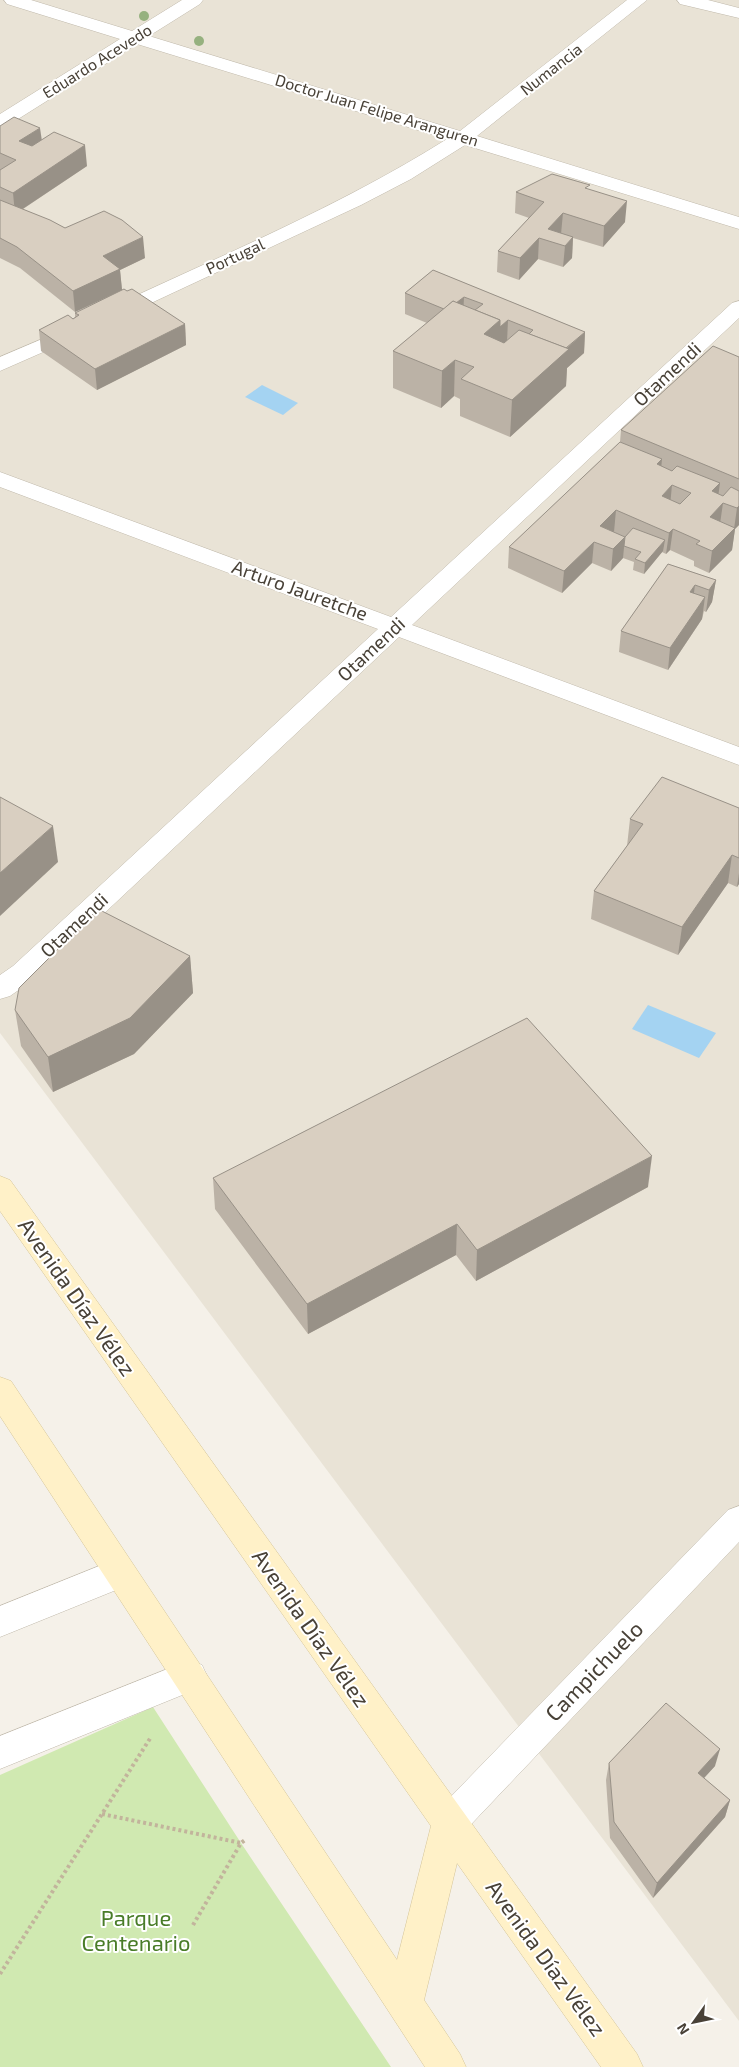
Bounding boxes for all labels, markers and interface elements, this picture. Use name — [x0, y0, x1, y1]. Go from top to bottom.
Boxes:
street label: Eduardo Acevedo — [39, 19, 155, 102]
street label: Numancia — [516, 39, 585, 99]
street label: Doctor Juan Felipe Aranguren — [273, 70, 481, 150]
street label: Portugal — [202, 234, 267, 277]
street label: Otamendi — [628, 337, 705, 411]
street label: Arturo Jauretche — [229, 554, 371, 625]
street label: Otamendi — [332, 612, 409, 686]
street label: Otamendi — [35, 888, 112, 962]
street label: Avenida Díaz Vélez — [14, 1213, 142, 1380]
street label: Avenida Díaz Vélez — [248, 1544, 376, 1711]
street label: Campichuelo — [539, 1615, 647, 1726]
street label: Avenida Díaz Vélez — [482, 1874, 612, 2040]
park label: Parque Centenario — [82, 1904, 190, 1955]
north arrow — [669, 1997, 719, 2047]
text: N — [673, 2020, 693, 2038]

